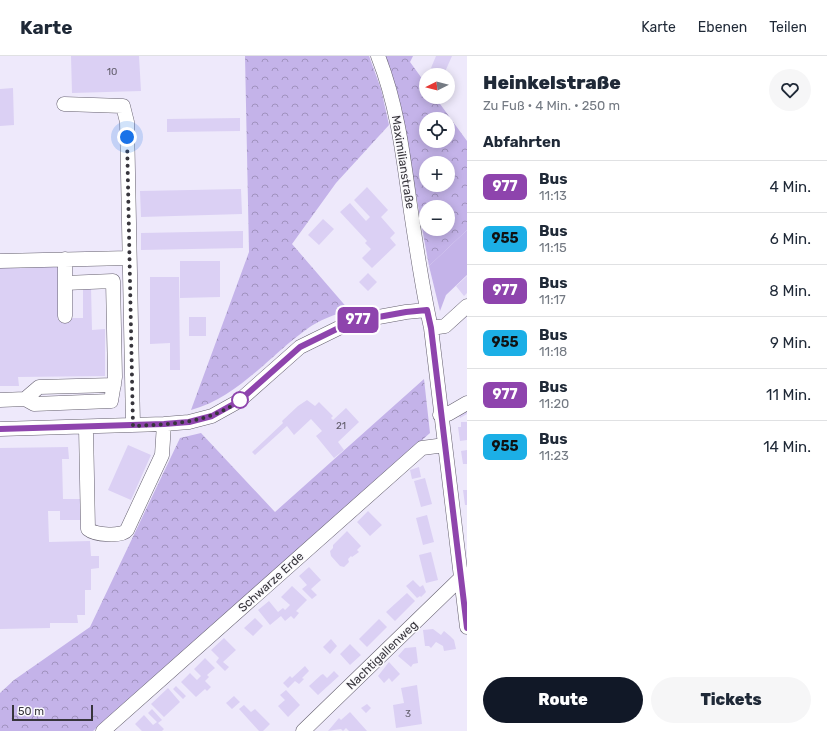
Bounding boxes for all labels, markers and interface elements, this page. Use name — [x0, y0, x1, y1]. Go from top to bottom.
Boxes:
text: Karte — [20, 16, 72, 39]
text: Karte — [641, 19, 676, 36]
text: Ebenen — [698, 19, 747, 36]
text: Teilen — [769, 19, 807, 36]
house number: 10 — [107, 66, 117, 78]
north arrow — [419, 68, 455, 104]
map controls — [419, 68, 455, 236]
button: heart — [769, 69, 811, 111]
text: Heinkelstraße — [483, 71, 621, 94]
text: Zu Fuß · 4 Min. · 250 m — [483, 98, 620, 113]
button: locate — [419, 112, 455, 148]
street label: Maximilianstraße — [389, 114, 417, 210]
your location — [117, 127, 137, 147]
text: Abfahrten — [483, 133, 561, 151]
button: + — [419, 156, 455, 192]
text: Bus — [539, 170, 567, 188]
text: 977 — [492, 178, 518, 195]
text: 4 Min. — [770, 178, 811, 196]
text: 11:13 — [539, 188, 567, 203]
button: − — [419, 200, 455, 236]
text: Bus — [539, 222, 567, 240]
text: 955 — [491, 230, 519, 247]
text: 6 Min. — [770, 230, 811, 248]
text: 11:15 — [539, 240, 567, 255]
text: Bus — [539, 274, 567, 292]
text: 977 — [492, 282, 518, 299]
text: 8 Min. — [769, 282, 811, 300]
text: 11:17 — [539, 292, 566, 307]
line badge: 977 — [335, 307, 381, 333]
text: 977 — [345, 311, 371, 328]
text: Bus — [539, 326, 567, 344]
text: 955 — [491, 334, 519, 351]
text: 9 Min. — [770, 334, 811, 352]
text: 11:18 — [539, 344, 567, 359]
text: Bus — [539, 378, 567, 396]
text: 977 — [492, 386, 518, 403]
text: 11 Min. — [766, 386, 811, 404]
unlabelled marker — [231, 391, 249, 409]
text: 11:20 — [539, 396, 569, 411]
house number: 21 — [336, 420, 346, 432]
text: Bus — [539, 430, 567, 448]
text: 955 — [491, 438, 519, 455]
text: 14 Min. — [763, 438, 811, 456]
text: 11:23 — [539, 448, 569, 463]
street label: Schwarze Erde — [235, 549, 307, 615]
street label: Nachtigallenweg — [344, 618, 420, 692]
button: Route — [483, 677, 643, 723]
button: Tickets — [651, 677, 811, 723]
scale bar — [12, 703, 93, 722]
text: 50 m — [18, 705, 44, 718]
house number: 3 — [405, 708, 411, 720]

